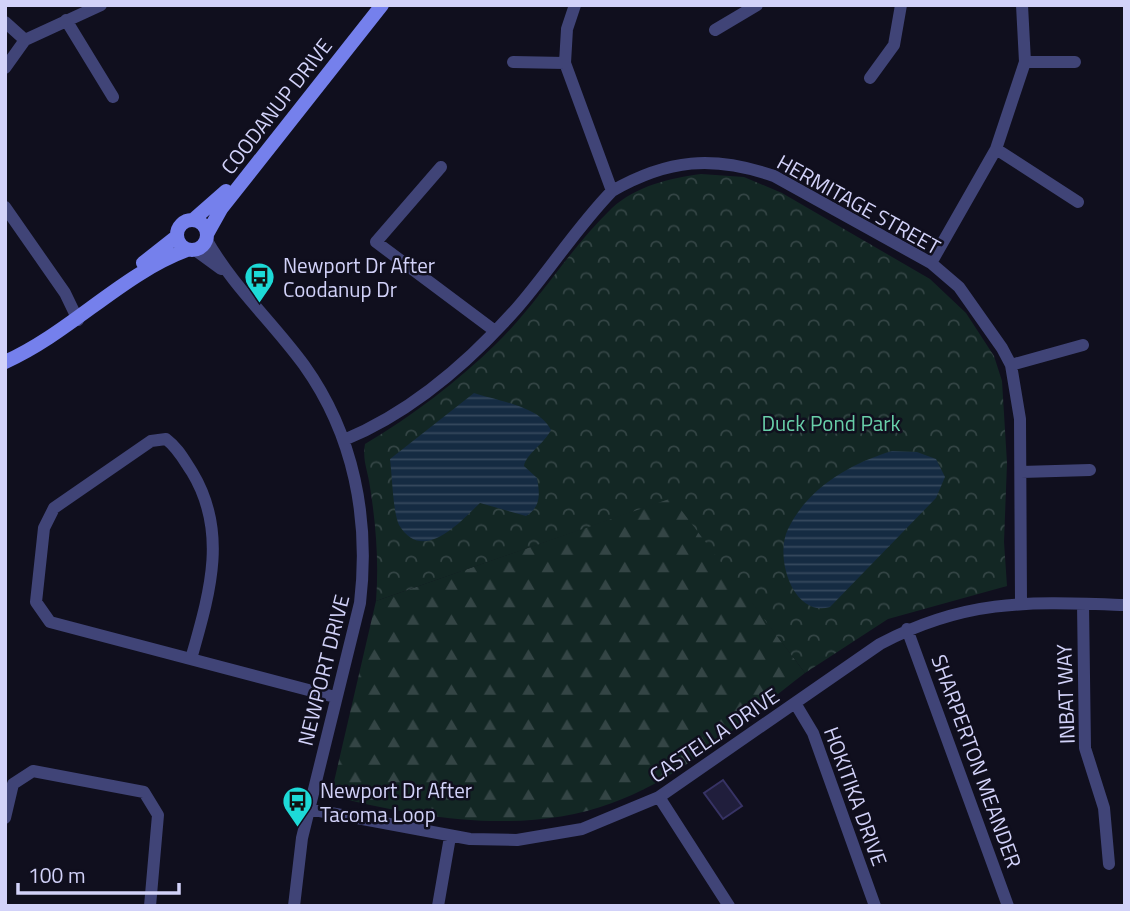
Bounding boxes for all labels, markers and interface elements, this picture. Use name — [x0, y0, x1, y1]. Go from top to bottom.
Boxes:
street label: COODANUP DRIVE — [213, 31, 339, 181]
street label: HERMITAGE STREET — [771, 146, 947, 262]
place label: Newport Dr After Coodanup Dr — [283, 249, 435, 305]
bus stop icon: Newport Dr After Coodanup Dr — [243, 260, 277, 304]
park label: Duck Pond Park — [761, 407, 901, 439]
street label: NEWPORT DRIVE — [289, 591, 357, 749]
street label: INBAT WAY — [1047, 643, 1083, 745]
street label: SHARPERTON MEANDER — [923, 650, 1031, 872]
street label: CASTELLA DRIVE — [643, 680, 785, 790]
street label: HOKITIKA DRIVE — [816, 722, 896, 870]
place label: Newport Dr After Tacoma Loop — [320, 774, 472, 830]
bus stop icon: Newport Dr After Tacoma Loop — [280, 785, 314, 829]
scale bar — [18, 852, 178, 896]
text: 100 m — [28, 859, 85, 891]

